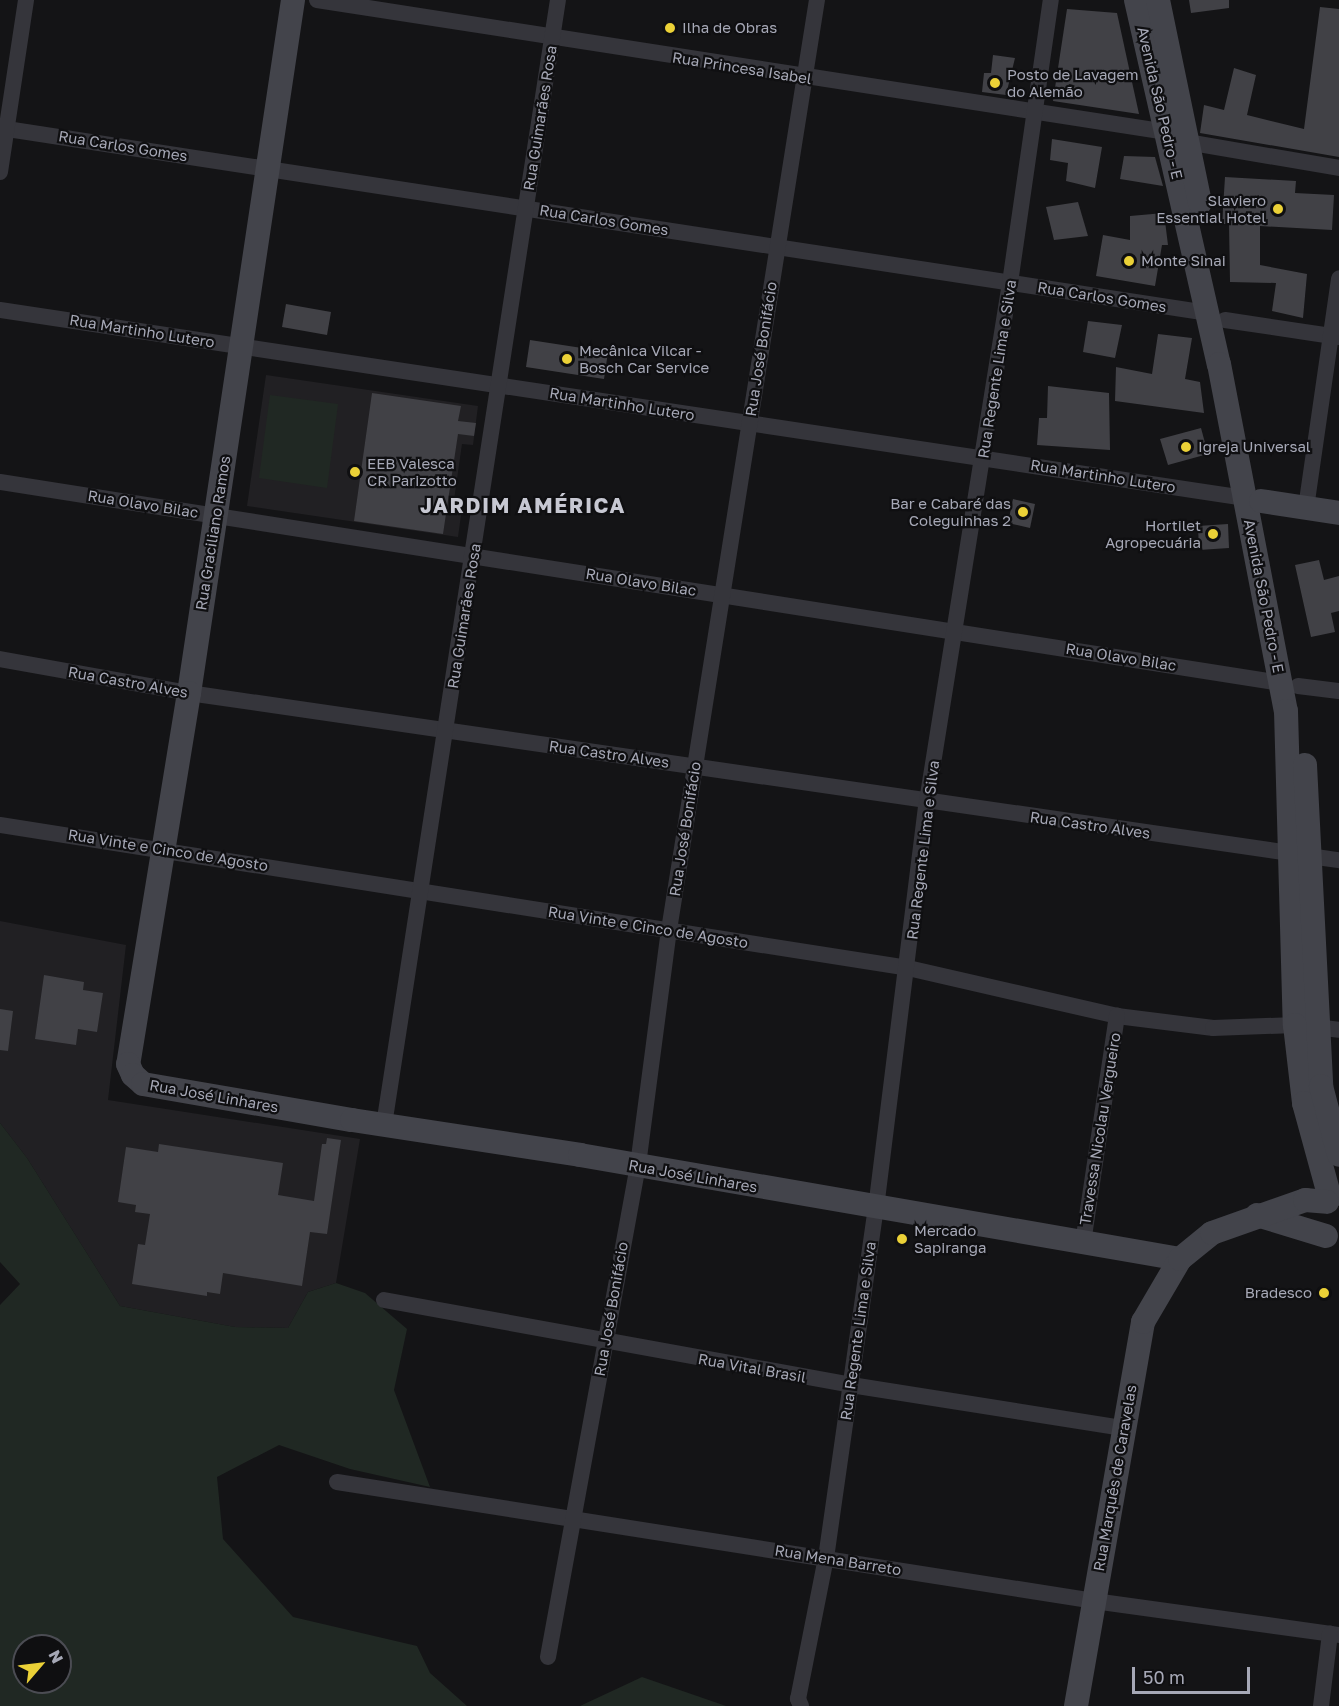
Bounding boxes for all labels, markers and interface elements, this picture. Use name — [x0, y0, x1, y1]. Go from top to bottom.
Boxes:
place label: Ilha de Obras — [682, 19, 777, 37]
marker: Ilha de Obras — [663, 21, 677, 35]
street label: Avenida São Pedro - E — [1134, 25, 1186, 181]
street label: Rua Guimarães Rosa — [520, 44, 560, 192]
street label: Rua Princesa Isabel — [671, 48, 813, 88]
place label: Posto de Lavagem do Alemão — [1007, 65, 1139, 100]
marker: Posto de Lavagem do Alemão — [988, 76, 1002, 90]
street label: Rua Carlos Gomes — [57, 127, 189, 165]
place label: Slaviero Essential Hotel — [1156, 191, 1266, 226]
street label: Rua Carlos Gomes — [538, 201, 670, 239]
marker: Slaviero Essential Hotel — [1271, 202, 1285, 216]
place label: Monte Sinai — [1141, 252, 1226, 270]
marker: Monte Sinai — [1122, 254, 1136, 268]
street label: Rua Regente Lima e Silva — [974, 278, 1020, 460]
street label: Rua Carlos Gomes — [1036, 278, 1168, 316]
street label: Rua José Bonifácio — [741, 280, 781, 418]
street label: Rua Martinho Lutero — [68, 311, 216, 351]
place label: Mecânica Vilcar - Bosch Car Service — [579, 341, 709, 376]
marker: Mecânica Vilcar - Bosch Car Service — [560, 352, 574, 366]
street label: Rua Martinho Lutero — [548, 384, 696, 424]
place label: Igreja Universal — [1198, 438, 1311, 456]
marker: Igreja Universal — [1179, 440, 1193, 454]
street label: Rua Graciliano Ramos — [192, 454, 234, 612]
place label: EEB Valesca CR Parizotto — [367, 454, 457, 489]
street label: Rua Martinho Lutero — [1029, 456, 1177, 496]
marker: EEB Valesca CR Parizotto — [348, 465, 362, 479]
street label: Rua Olavo Bilac — [86, 486, 200, 522]
district label: JARDIM AMÉRICA — [420, 492, 626, 518]
place label: Bar e Cabaré das Coleguinhas 2 — [890, 494, 1011, 529]
marker: Bar e Cabaré das Coleguinhas 2 — [1016, 505, 1030, 519]
place label: Hortilet Agropecuária — [1105, 516, 1201, 551]
street label: Avenida São Pedro - E — [1240, 518, 1288, 674]
marker: Hortilet Agropecuária — [1206, 527, 1220, 541]
street label: Rua Guimarães Rosa — [444, 542, 484, 690]
street label: Rua Olavo Bilac — [584, 564, 698, 600]
street label: Rua Olavo Bilac — [1064, 639, 1178, 675]
street label: Rua Castro Alves — [67, 663, 189, 701]
street label: Rua Castro Alves — [548, 737, 670, 771]
street label: Rua Regente Lima e Silva — [903, 759, 943, 941]
street label: Rua José Bonifácio — [665, 760, 705, 898]
street label: Rua Castro Alves — [1029, 808, 1151, 842]
street label: Rua Vinte e Cinco de Agosto — [67, 825, 269, 875]
street label: Rua Vinte e Cinco de Agosto — [547, 902, 749, 952]
street label: Travessa Nicolau Vergueiro — [1076, 1031, 1124, 1227]
street label: Rua José Linhares — [148, 1076, 280, 1116]
street label: Rua José Linhares — [627, 1156, 759, 1196]
place label: Mercado Sapiranga — [914, 1221, 986, 1256]
marker: Mercado Sapiranga — [895, 1232, 909, 1246]
street label: Rua José Bonifácio — [590, 1240, 632, 1378]
street label: Rua Regente Lima e Silva — [837, 1240, 879, 1422]
place label: Bradesco — [1245, 1284, 1312, 1302]
marker: Bradesco — [1317, 1286, 1331, 1300]
street label: Rua Vital Brasil — [697, 1350, 807, 1386]
street label: Rua Marquês de Caravelas — [1090, 1383, 1140, 1573]
street label: Rua Mena Barreto — [773, 1541, 903, 1579]
north arrow — [12, 1634, 72, 1694]
text: N — [44, 1646, 68, 1667]
scale bar — [1135, 1655, 1254, 1693]
text: 50 m — [1143, 1666, 1185, 1688]

